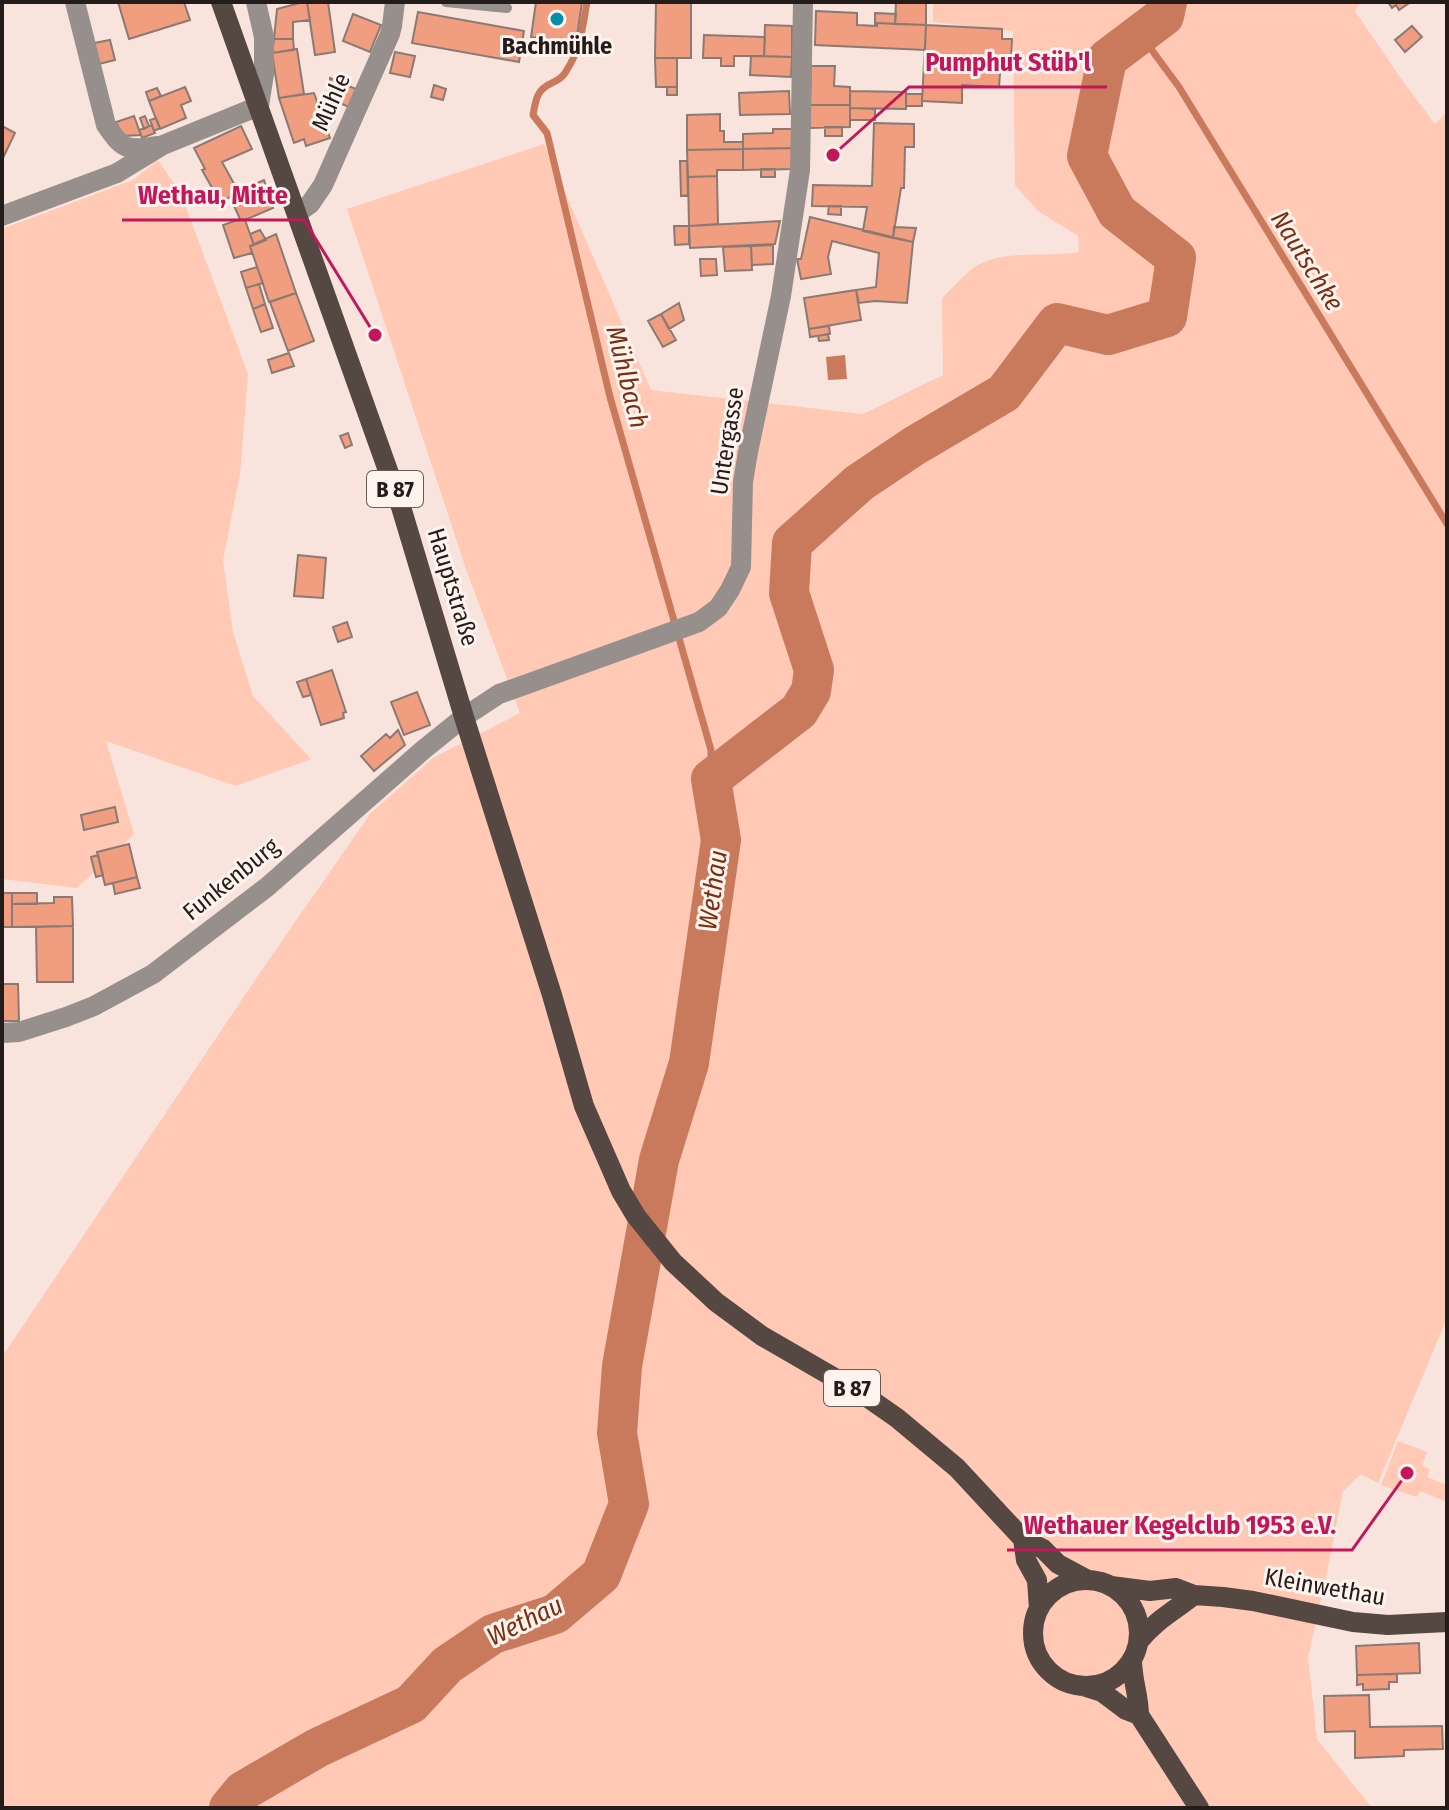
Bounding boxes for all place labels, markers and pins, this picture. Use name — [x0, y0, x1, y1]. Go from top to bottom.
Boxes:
marker: Bachmühle — [548, 10, 566, 28]
place label: Bachmühle — [502, 32, 612, 60]
callout: Pumphut Stüb'l — [909, 37, 1107, 87]
callout: Wethau, Mitte — [122, 170, 304, 220]
callout: Wethauer Kegelclub 1953 e.V. — [1007, 1500, 1352, 1550]

